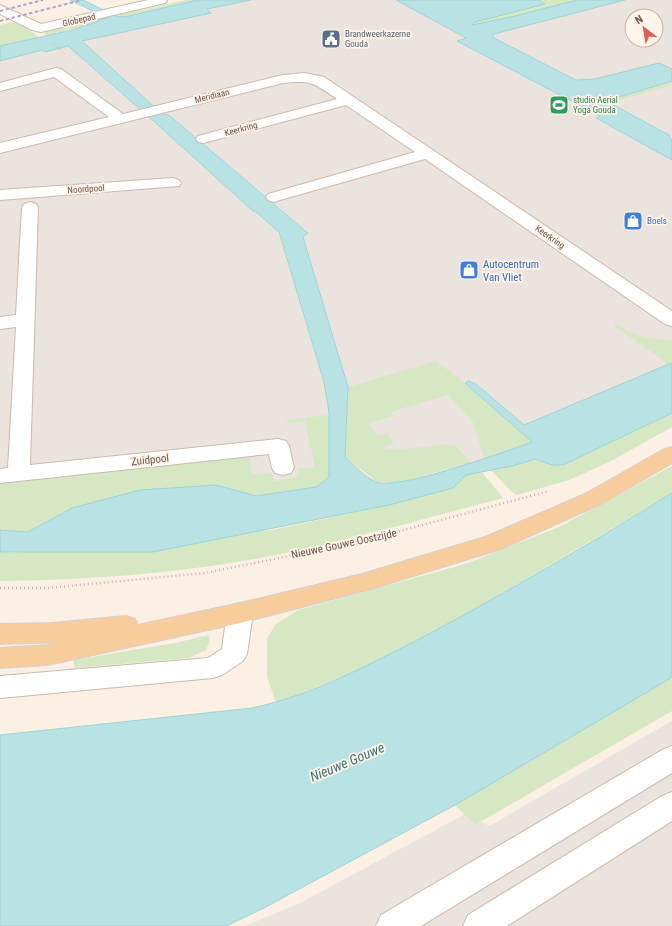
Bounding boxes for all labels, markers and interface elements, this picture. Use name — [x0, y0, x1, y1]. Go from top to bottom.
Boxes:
north arrow — [624, 8, 664, 48]
street label: Globepad — [61, 11, 97, 29]
text: N — [633, 12, 646, 27]
public building icon: Brandweerkazerne Gouda — [320, 28, 342, 50]
place label: Brandweerkazerne Gouda — [345, 29, 410, 49]
street label: Meridiaan — [194, 87, 230, 105]
sports icon: studio Aerial Yoga Gouda — [548, 94, 570, 116]
place label: studio Aerial Yoga Gouda — [573, 95, 618, 115]
street label: Keerkring — [223, 120, 259, 138]
street label: Noordpool — [67, 183, 105, 195]
shop icon: Boels — [622, 210, 644, 232]
place label: Boels — [647, 216, 667, 226]
street label: Keerkring — [533, 223, 567, 251]
place label: Autocentrum Van Vliet — [483, 258, 539, 284]
shop icon: Autocentrum Van Vliet — [458, 259, 480, 281]
street label: Zuidpool — [130, 452, 170, 468]
street label: Nieuwe Gouwe Oostzijde — [290, 526, 398, 562]
water label: Nieuwe Gouwe — [307, 739, 387, 785]

